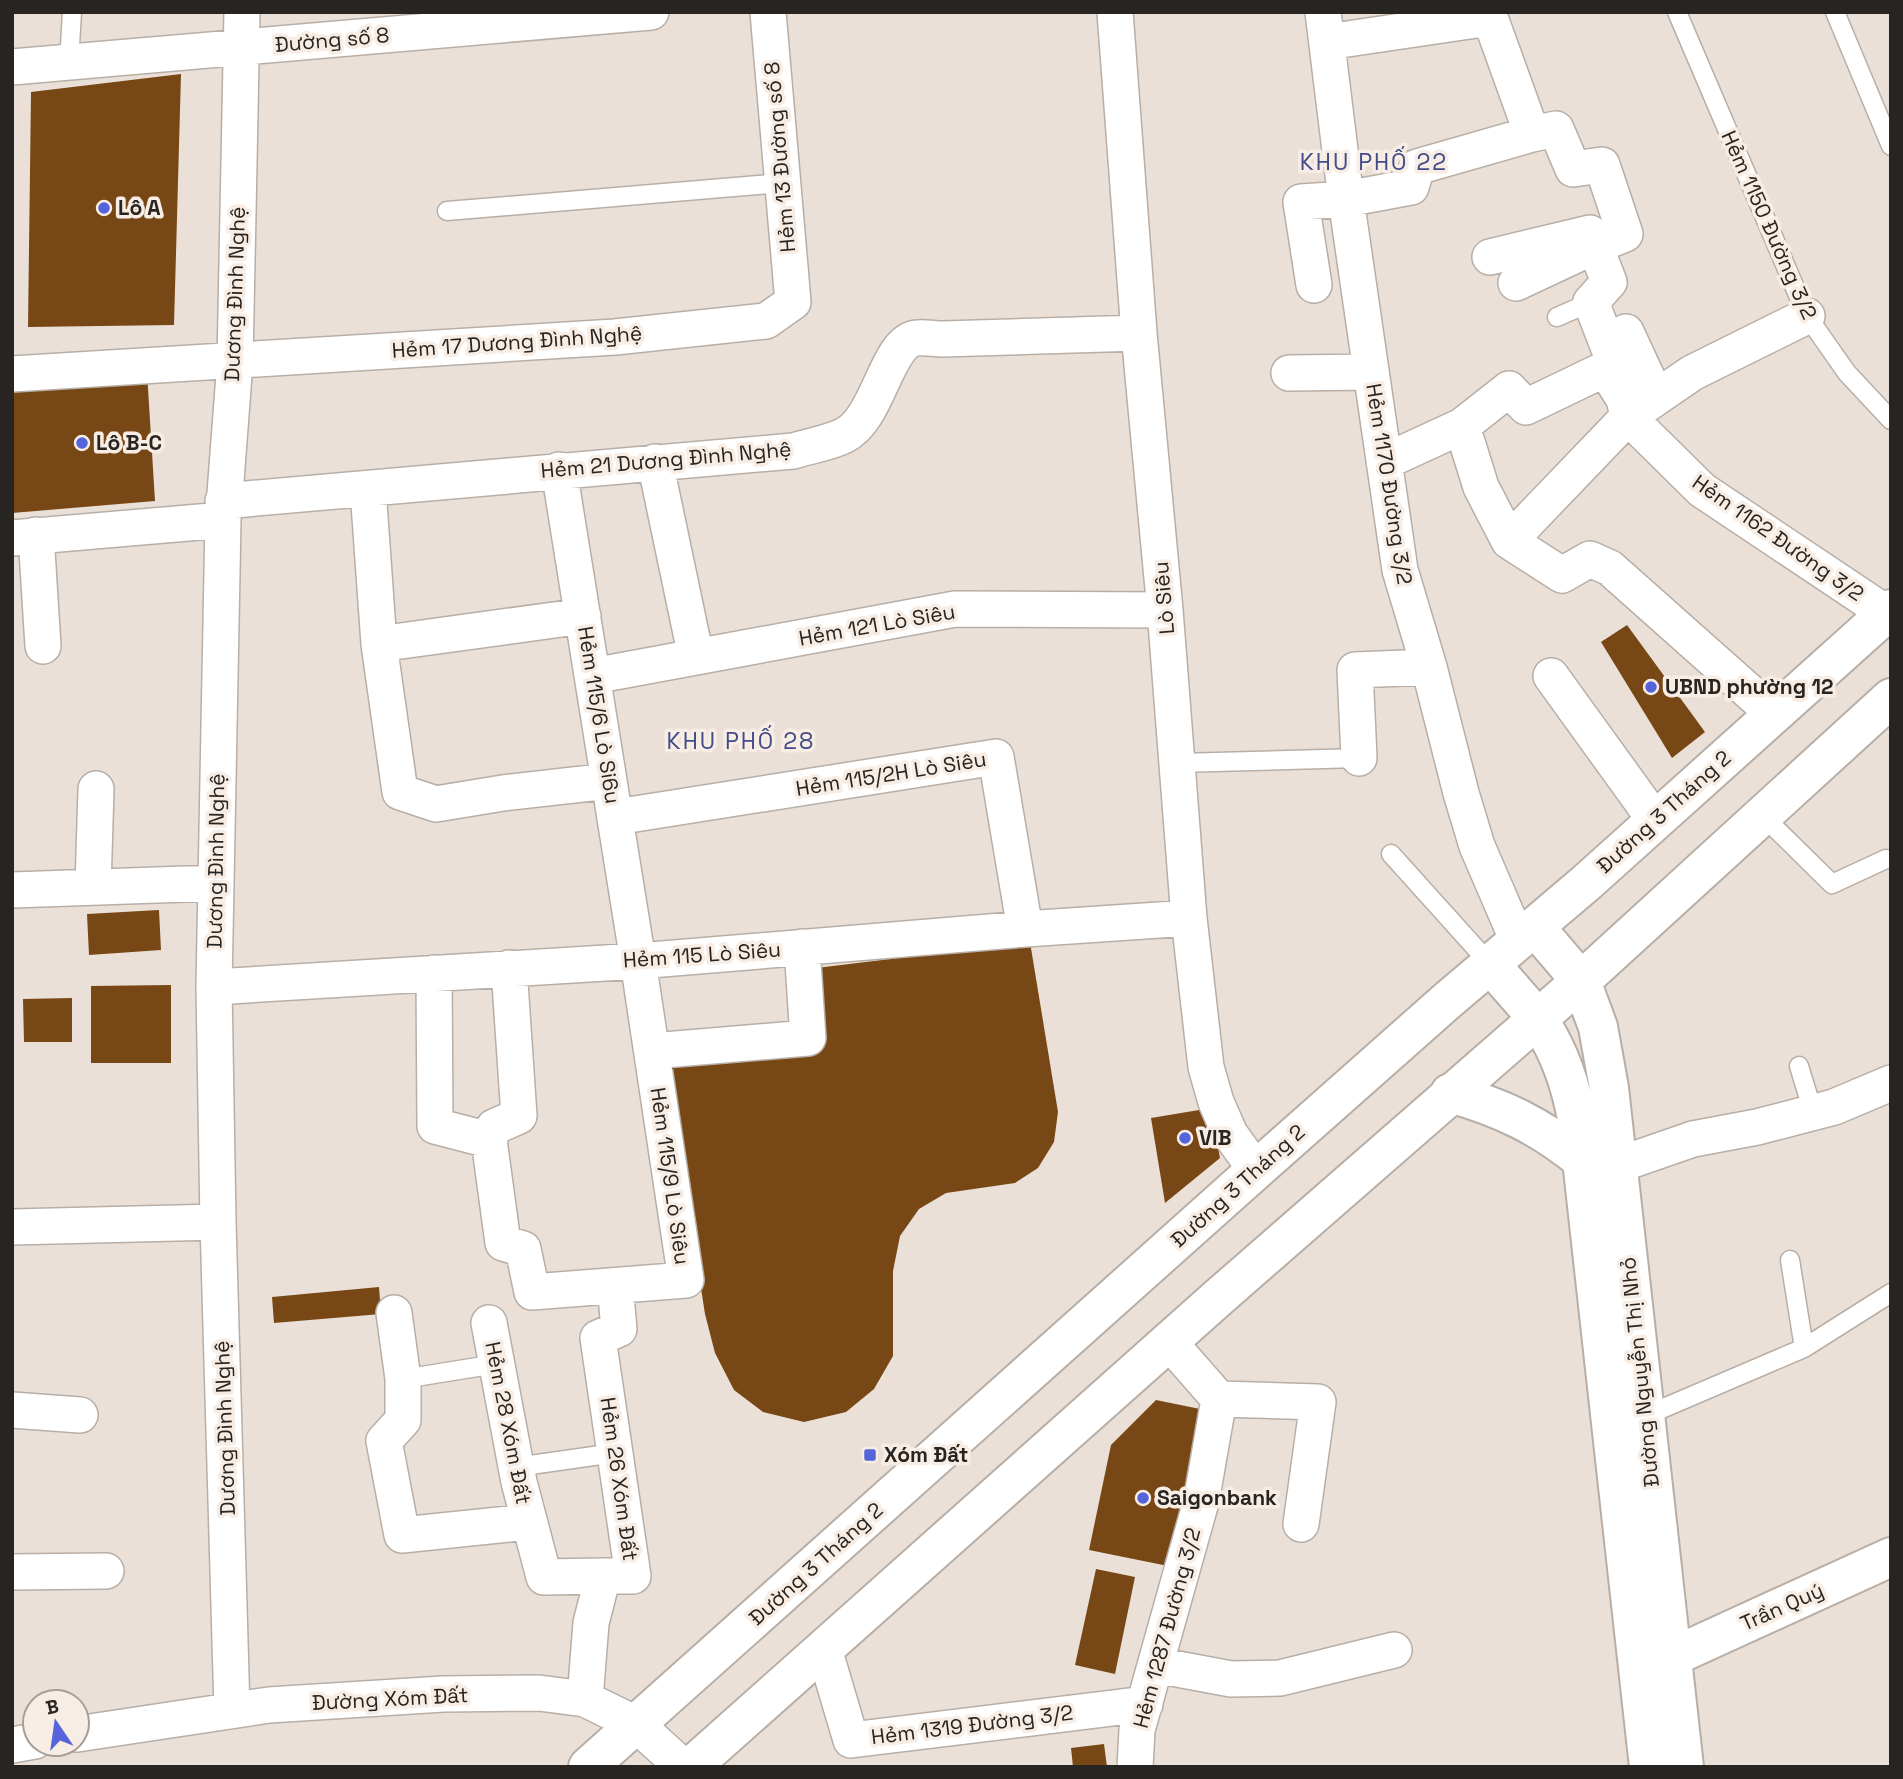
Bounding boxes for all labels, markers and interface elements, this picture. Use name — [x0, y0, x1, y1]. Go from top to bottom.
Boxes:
street label: Đường số 8 — [274, 21, 390, 58]
street label: Hẻm 13 Đường số 8 — [758, 61, 801, 254]
street label: Hẻm 1150 Đường 3/2 — [1716, 126, 1823, 323]
district label: KHU PHỐ 22 — [1300, 146, 1448, 177]
place label: Lô A — [118, 194, 161, 221]
marker: Lô A — [96, 200, 112, 216]
street label: Dương Đình Nghệ — [218, 206, 251, 382]
street label: Hẻm 17 Dương Đình Nghệ — [391, 319, 643, 364]
street label: Hẻm 1170 Đường 3/2 — [1360, 381, 1419, 586]
place label: Lô B-C — [96, 429, 162, 456]
marker: Lô B-C — [74, 435, 90, 451]
street label: Hẻm 21 Dương Đình Nghệ — [539, 435, 793, 484]
street label: Hẻm 1162 Đường 3/2 — [1687, 468, 1869, 607]
street label: Lò Siêu — [1147, 560, 1180, 636]
street label: Hẻm 121 Lò Siêu — [797, 597, 957, 652]
street label: Hẻm 115/6 Lò Si6u — [572, 624, 627, 806]
place label: UBND phường 12 — [1665, 673, 1833, 700]
marker: UBND phường 12 — [1643, 679, 1659, 695]
district label: KHU PHỐ 28 — [667, 725, 815, 756]
street label: Đường 3 Tháng 2 — [1591, 744, 1736, 879]
street label: Hẻm 115/2H Lò Siêu — [794, 745, 988, 802]
street label: Dương Đình Nghệ — [200, 773, 231, 949]
street label: Hẻm 115 Lò Siêu — [622, 936, 782, 973]
street label: Hẻm 115/9 Lò Siêu — [645, 1085, 696, 1266]
street label: Đường 3 Tháng 2 — [1165, 1118, 1310, 1253]
place label: VIB — [1199, 1124, 1232, 1151]
marker: VIB — [1177, 1130, 1193, 1146]
street label: Đường Nguyễn Thị Nhỏ — [1614, 1256, 1665, 1488]
street label: Hẻm 28 Xóm Đất — [479, 1339, 538, 1507]
street label: Dương Đình Nghệ — [208, 1340, 241, 1516]
street label: Hẻm 26 Xóm Đất — [595, 1395, 644, 1563]
place label: Xóm Đất — [884, 1441, 968, 1468]
marker: Xóm Đất — [862, 1447, 878, 1463]
place label: Saigonbank — [1157, 1484, 1277, 1511]
marker: Saigonbank — [1135, 1490, 1151, 1506]
street label: Đường 3 Tháng 2 — [743, 1496, 888, 1631]
street label: Hẻm 1287 Đường 3/2 — [1127, 1525, 1206, 1731]
street label: Trần Quý — [1736, 1576, 1828, 1637]
street label: Đường Xóm Đất — [311, 1681, 469, 1716]
north arrow — [21, 1688, 91, 1758]
text: B — [43, 1693, 61, 1721]
street label: Hẻm 1319 Đường 3/2 — [869, 1699, 1074, 1750]

